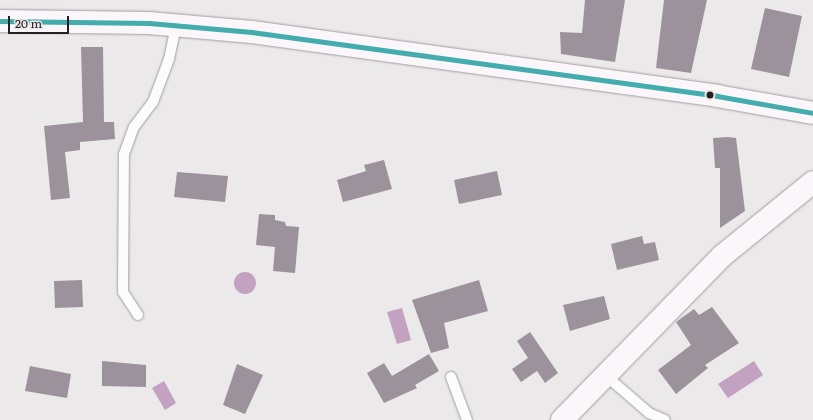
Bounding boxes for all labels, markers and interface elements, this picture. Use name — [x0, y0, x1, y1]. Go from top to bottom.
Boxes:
scale bar — [10, 8, 71, 34]
text: 20 m — [15, 14, 42, 32]
unlabelled marker — [705, 90, 715, 100]

